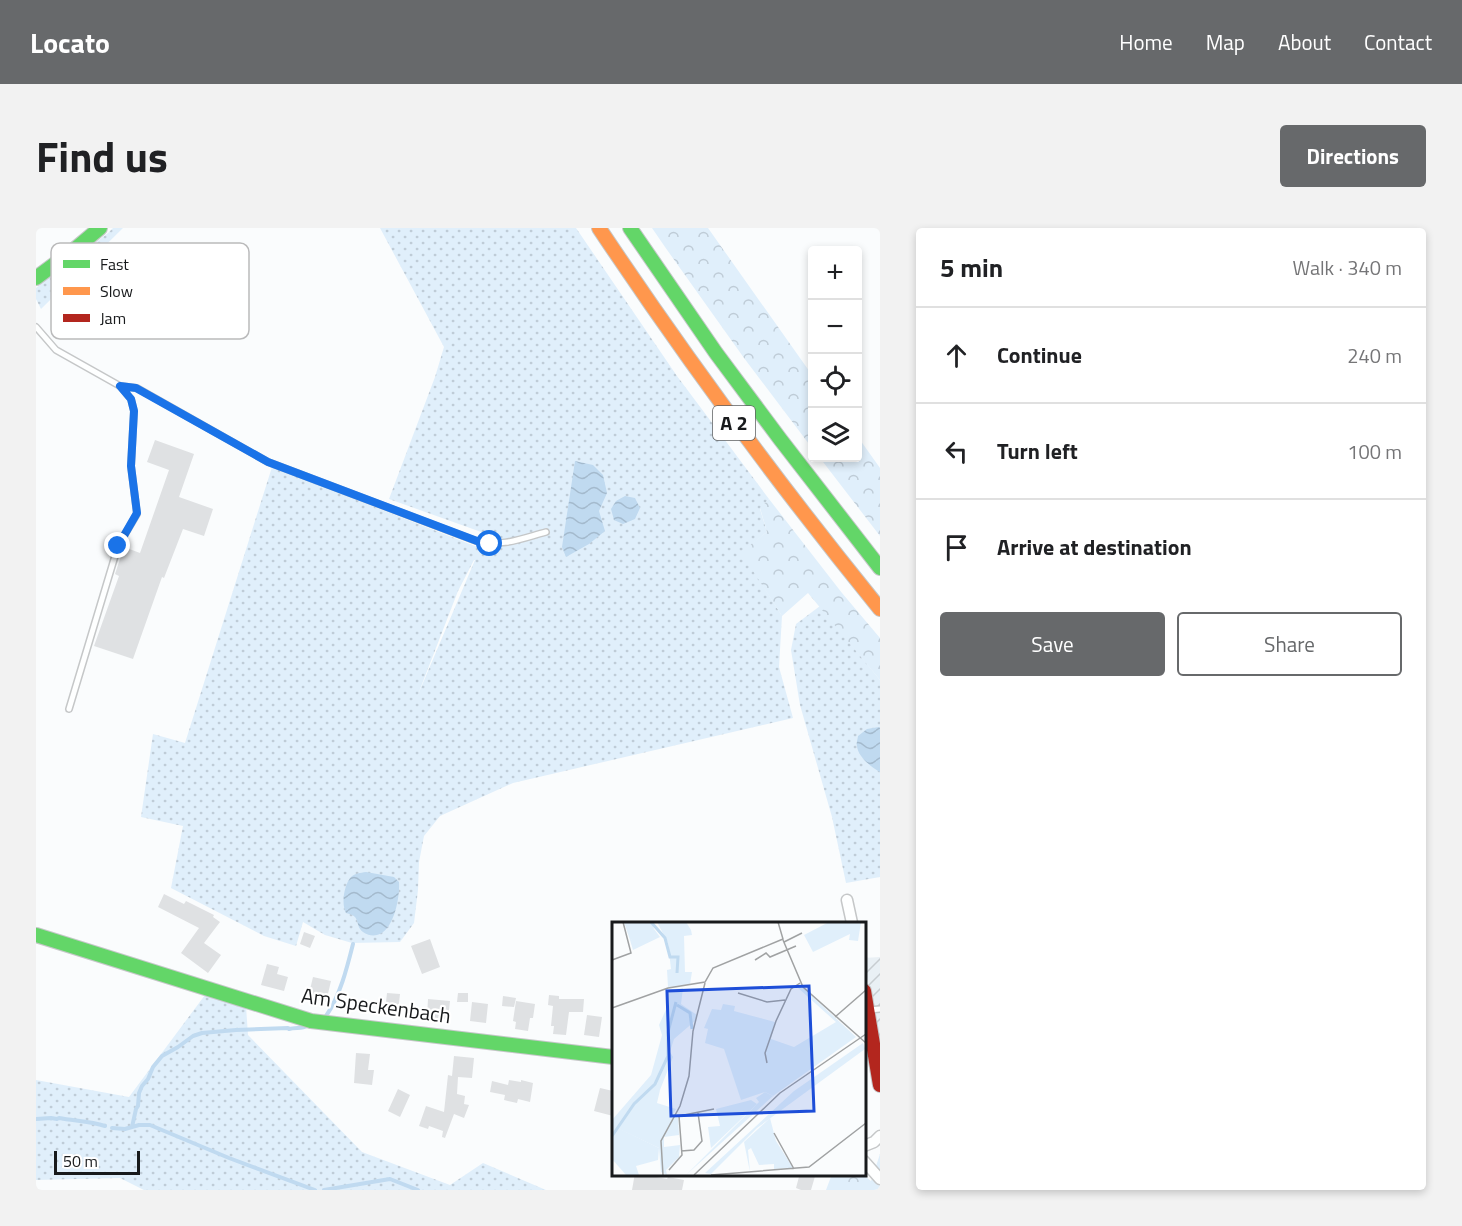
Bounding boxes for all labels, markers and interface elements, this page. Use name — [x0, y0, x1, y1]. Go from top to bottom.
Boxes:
text: Locato — [30, 21, 110, 64]
text: Home — [1119, 26, 1173, 58]
text: Map — [1206, 26, 1245, 58]
text: About — [1278, 26, 1331, 58]
text: Contact — [1364, 26, 1432, 58]
text: Find us — [36, 124, 168, 188]
button: Directions — [1280, 125, 1426, 187]
legend — [51, 243, 249, 339]
map controls — [808, 246, 862, 462]
button: + — [808, 246, 862, 300]
text: 5 min — [940, 248, 1003, 287]
text: Fast — [100, 252, 129, 276]
text: Walk · 340 m — [1293, 252, 1402, 283]
text: Slow — [100, 279, 133, 303]
button: − — [808, 300, 862, 354]
text: Jam — [100, 306, 126, 330]
text: Continue — [997, 338, 1082, 372]
icon: ahead — [940, 339, 973, 372]
text: 240 m — [1347, 340, 1402, 371]
button: locate — [808, 354, 862, 408]
road number: A 2 — [713, 406, 755, 440]
button: layers — [808, 408, 862, 462]
text: Turn left — [997, 434, 1078, 468]
icon: left — [940, 435, 973, 468]
text: 100 m — [1347, 436, 1402, 467]
route start — [476, 530, 502, 556]
text: Arrive at destination — [997, 530, 1192, 564]
icon: arrive — [940, 531, 973, 564]
route end — [104, 532, 130, 558]
button: Save — [940, 612, 1165, 676]
button: Share — [1177, 612, 1402, 676]
inset map — [612, 922, 865, 1175]
street label: Am Speckenbach — [299, 979, 453, 1031]
scale bar — [54, 1148, 140, 1176]
text: 50 m — [63, 1149, 98, 1173]

